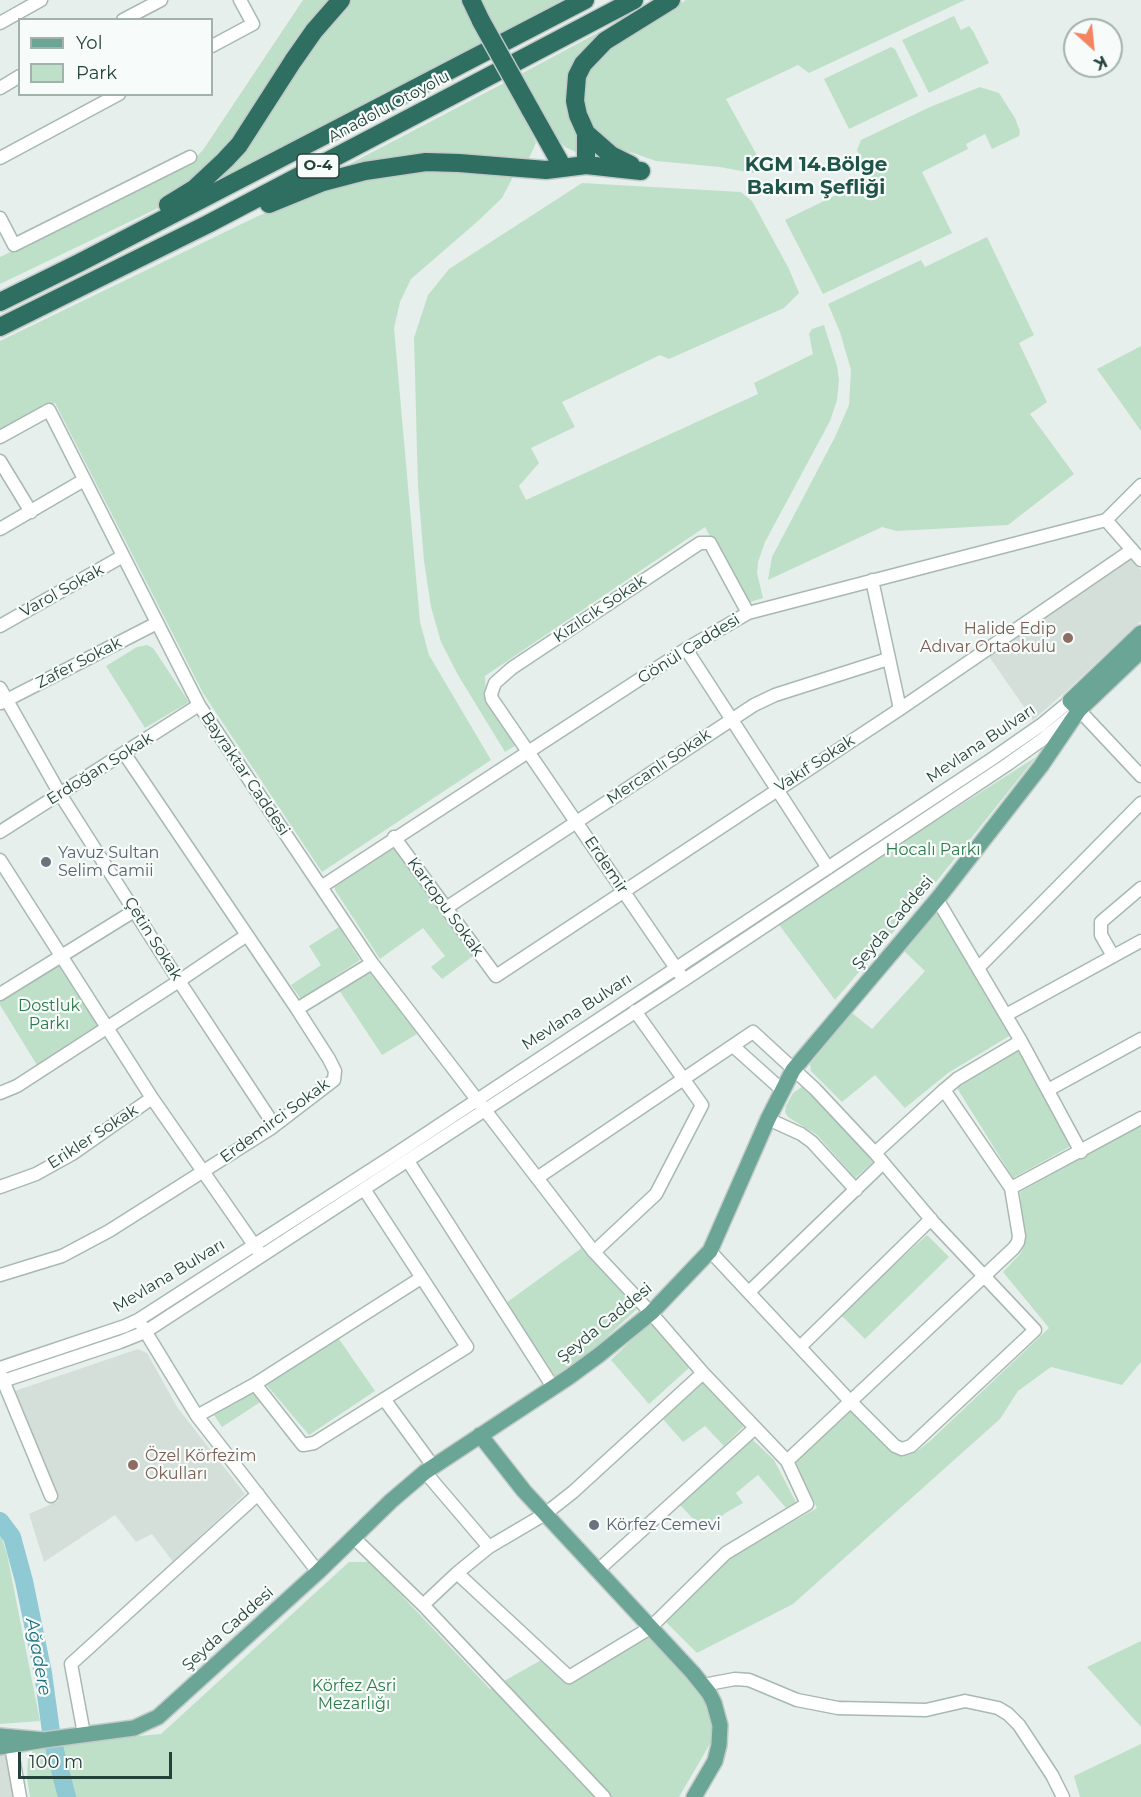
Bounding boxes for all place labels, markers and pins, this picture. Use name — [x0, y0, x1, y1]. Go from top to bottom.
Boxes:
place label: Halide Edip Adıvar Ortaokulu — [920, 619, 1056, 657]
marker: Halide Edip Adıvar Ortaokulu — [1061, 631, 1075, 645]
place label: Yavuz Sultan Selim Camii — [58, 843, 159, 881]
marker: Yavuz Sultan Selim Camii — [39, 855, 53, 869]
place label: Özel Körfezim Okulları — [145, 1446, 256, 1484]
marker: Özel Körfezim Okulları — [126, 1458, 140, 1472]
place label: Körfez Cemevi — [606, 1515, 721, 1535]
marker: Körfez Cemevi — [587, 1518, 601, 1532]

